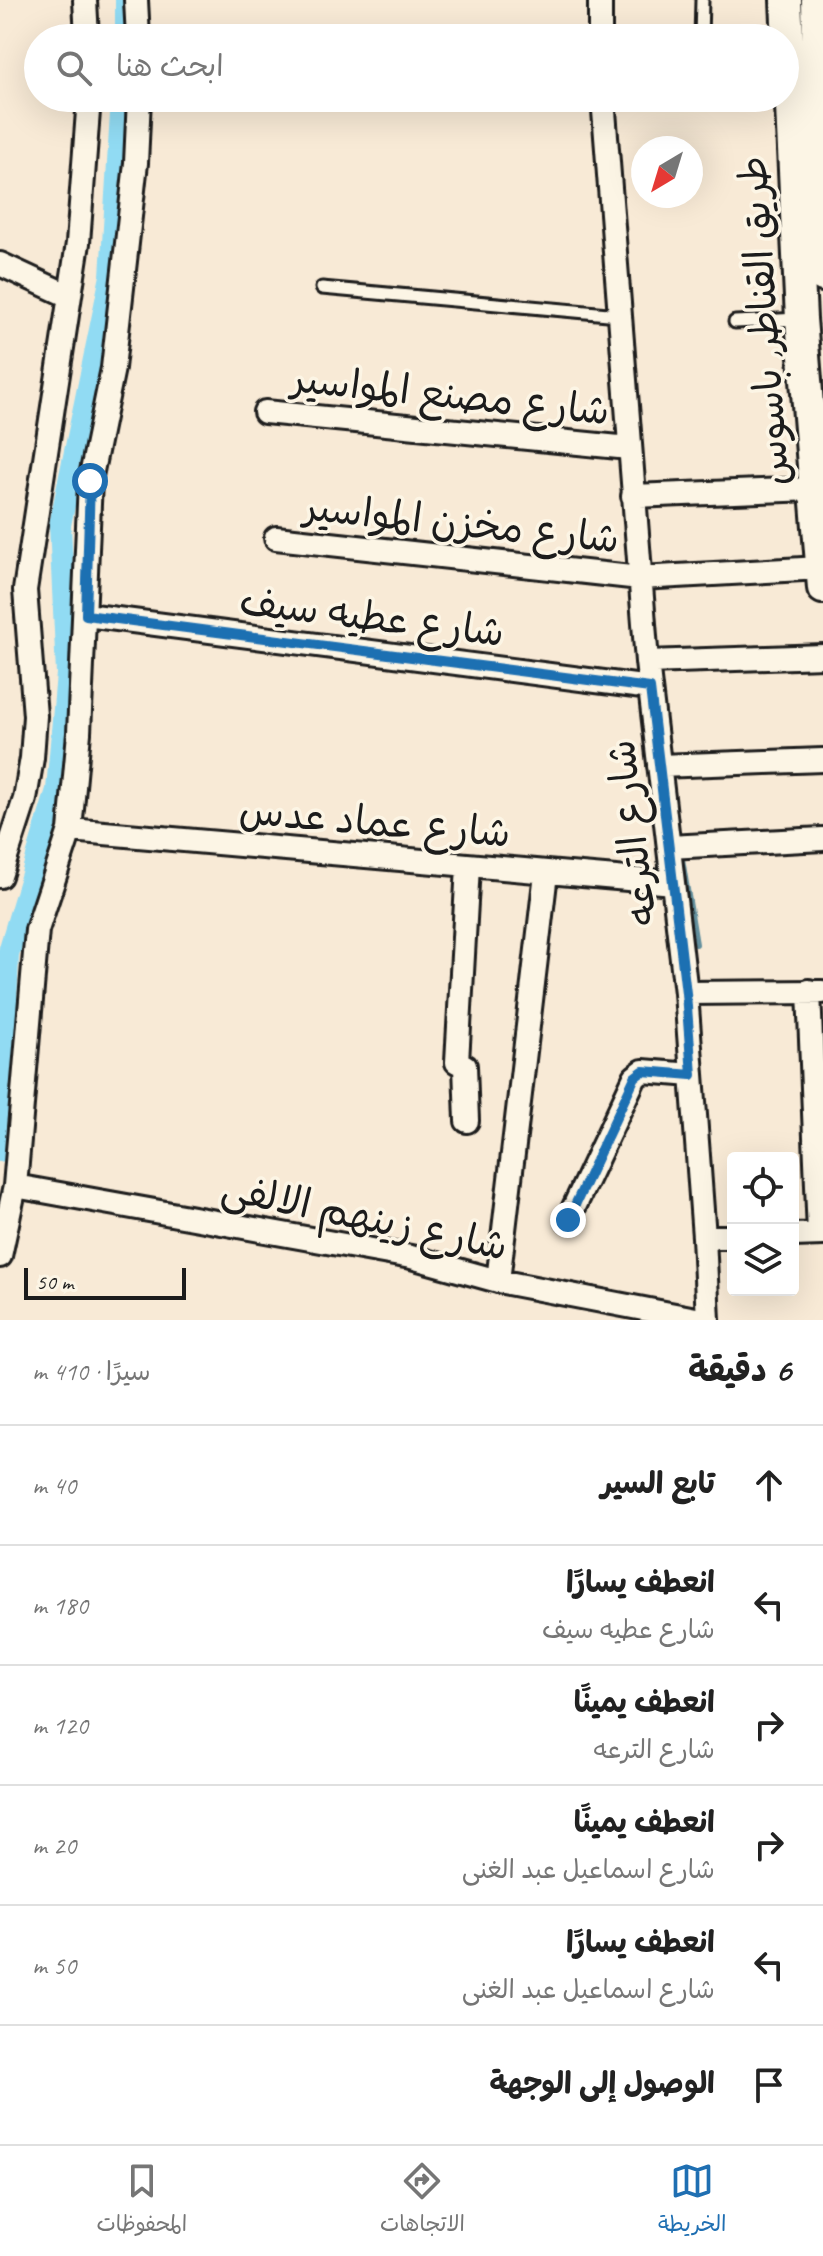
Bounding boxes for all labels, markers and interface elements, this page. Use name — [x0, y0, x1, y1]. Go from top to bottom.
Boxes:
search box — [24, 24, 799, 112]
icon: search — [52, 46, 96, 90]
text: ابحث هنا — [116, 47, 224, 85]
north arrow — [631, 136, 703, 208]
street label: طريق القناطر, باسوس — [728, 154, 800, 487]
street label: شارع مصنع المواسير — [287, 353, 612, 439]
route start — [72, 463, 108, 499]
street label: شارع مخزن المواسير — [299, 481, 622, 566]
street label: شارع عطيه سيف — [236, 576, 507, 660]
street label: شارع الترعه — [596, 737, 670, 929]
street label: شارع عماد عدس — [237, 785, 513, 861]
map controls — [727, 1152, 799, 1296]
button: locate — [727, 1152, 799, 1224]
street label: شارع زينهم الالفى — [216, 1162, 512, 1277]
route end — [550, 1202, 586, 1238]
button: layers — [727, 1224, 799, 1296]
scale bar — [24, 1264, 186, 1300]
text: 50 m — [36, 1268, 73, 1296]
text: 6 دقيقة — [688, 1348, 791, 1391]
text: سيرًا · 410 m — [32, 1355, 151, 1388]
icon: ahead — [747, 1463, 791, 1507]
text: تابع السير — [601, 1464, 715, 1502]
text: 40 m — [32, 1469, 76, 1502]
text: انعطف يسارًا — [566, 1563, 715, 1601]
icon: left — [747, 1583, 791, 1627]
text: 180 m — [32, 1589, 88, 1622]
text: شارع عطيه سيف — [542, 1613, 715, 1646]
text: انعطف يمينًا — [574, 1683, 715, 1721]
icon: right — [747, 1703, 791, 1747]
text: 120 m — [32, 1709, 88, 1742]
text: شارع الترعه — [594, 1733, 715, 1766]
text: انعطف يمينًا — [574, 1803, 715, 1841]
icon: right — [747, 1823, 791, 1867]
text: 20 m — [32, 1829, 76, 1862]
text: شارع اسماعيل عبد الغنى — [462, 1853, 715, 1886]
text: انعطف يسارًا — [566, 1923, 715, 1961]
icon: left — [747, 1943, 791, 1987]
text: 50 m — [32, 1949, 76, 1982]
text: شارع اسماعيل عبد الغنى — [462, 1973, 715, 2006]
icon: arrive — [747, 2063, 791, 2107]
text: الوصول إلى الوجهة — [490, 2064, 715, 2102]
tab: المحفوظات — [96, 2159, 187, 2243]
tab: الاتجاهات — [380, 2159, 465, 2243]
tab: الخريطة — [658, 2159, 727, 2243]

